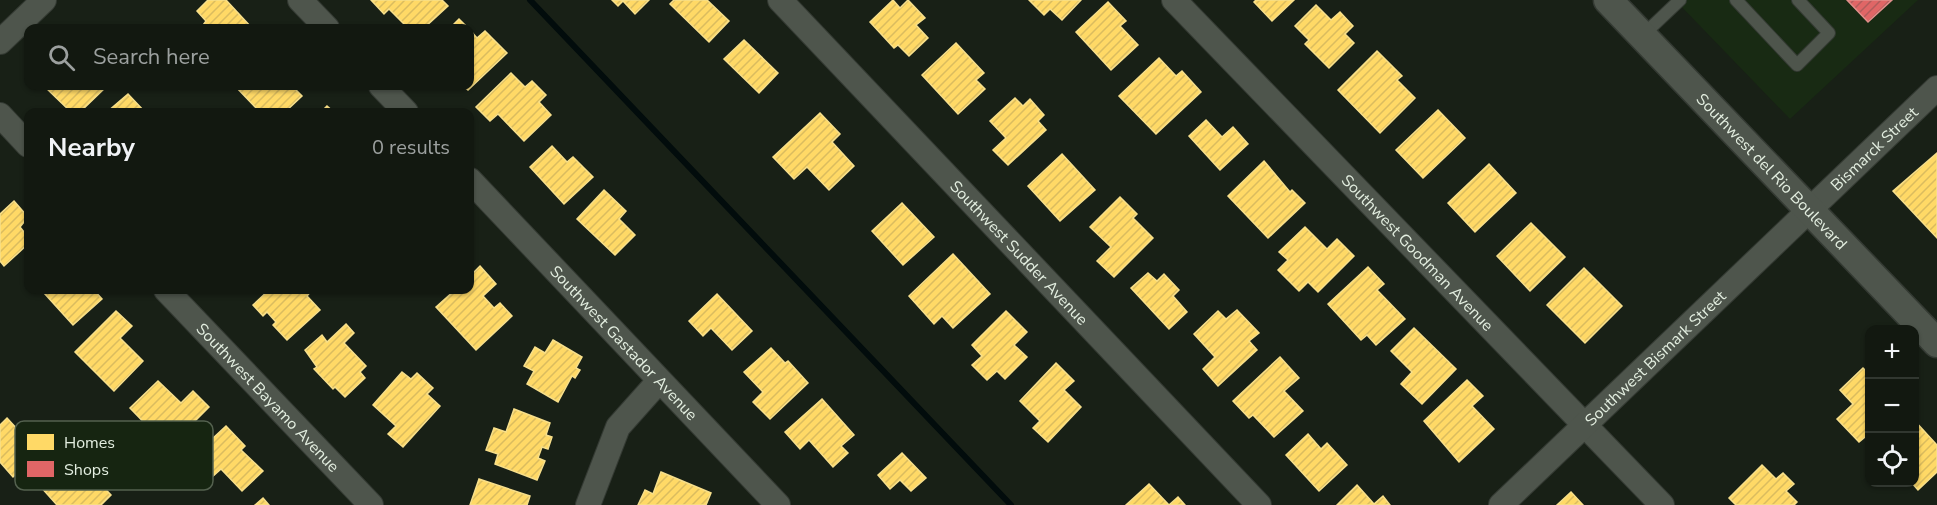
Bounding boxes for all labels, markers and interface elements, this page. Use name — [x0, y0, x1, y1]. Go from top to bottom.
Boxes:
search box — [24, 24, 474, 90]
icon: search — [45, 41, 78, 74]
text: Search here — [93, 42, 210, 72]
street label: Southwest del Rio Boulevard — [1691, 89, 1852, 255]
street label: Bismarck Street — [1826, 102, 1923, 196]
text: Nearby — [48, 130, 135, 165]
text: 0 results — [372, 134, 450, 161]
street label: Southwest Goodman Avenue — [1336, 170, 1498, 336]
street label: Southwest Sudder Avenue — [945, 176, 1093, 330]
street label: Southwest Gastador Avenue — [545, 261, 702, 426]
street label: Southwest Bismark Street — [1580, 285, 1731, 431]
street label: Southwest Bayamo Avenue — [191, 318, 344, 477]
map controls — [1865, 325, 1919, 487]
button: + — [1865, 325, 1919, 379]
button: − — [1865, 379, 1919, 433]
legend — [15, 421, 213, 490]
text: Homes — [64, 432, 115, 454]
button: locate — [1865, 433, 1919, 487]
text: Shops — [64, 459, 109, 481]

